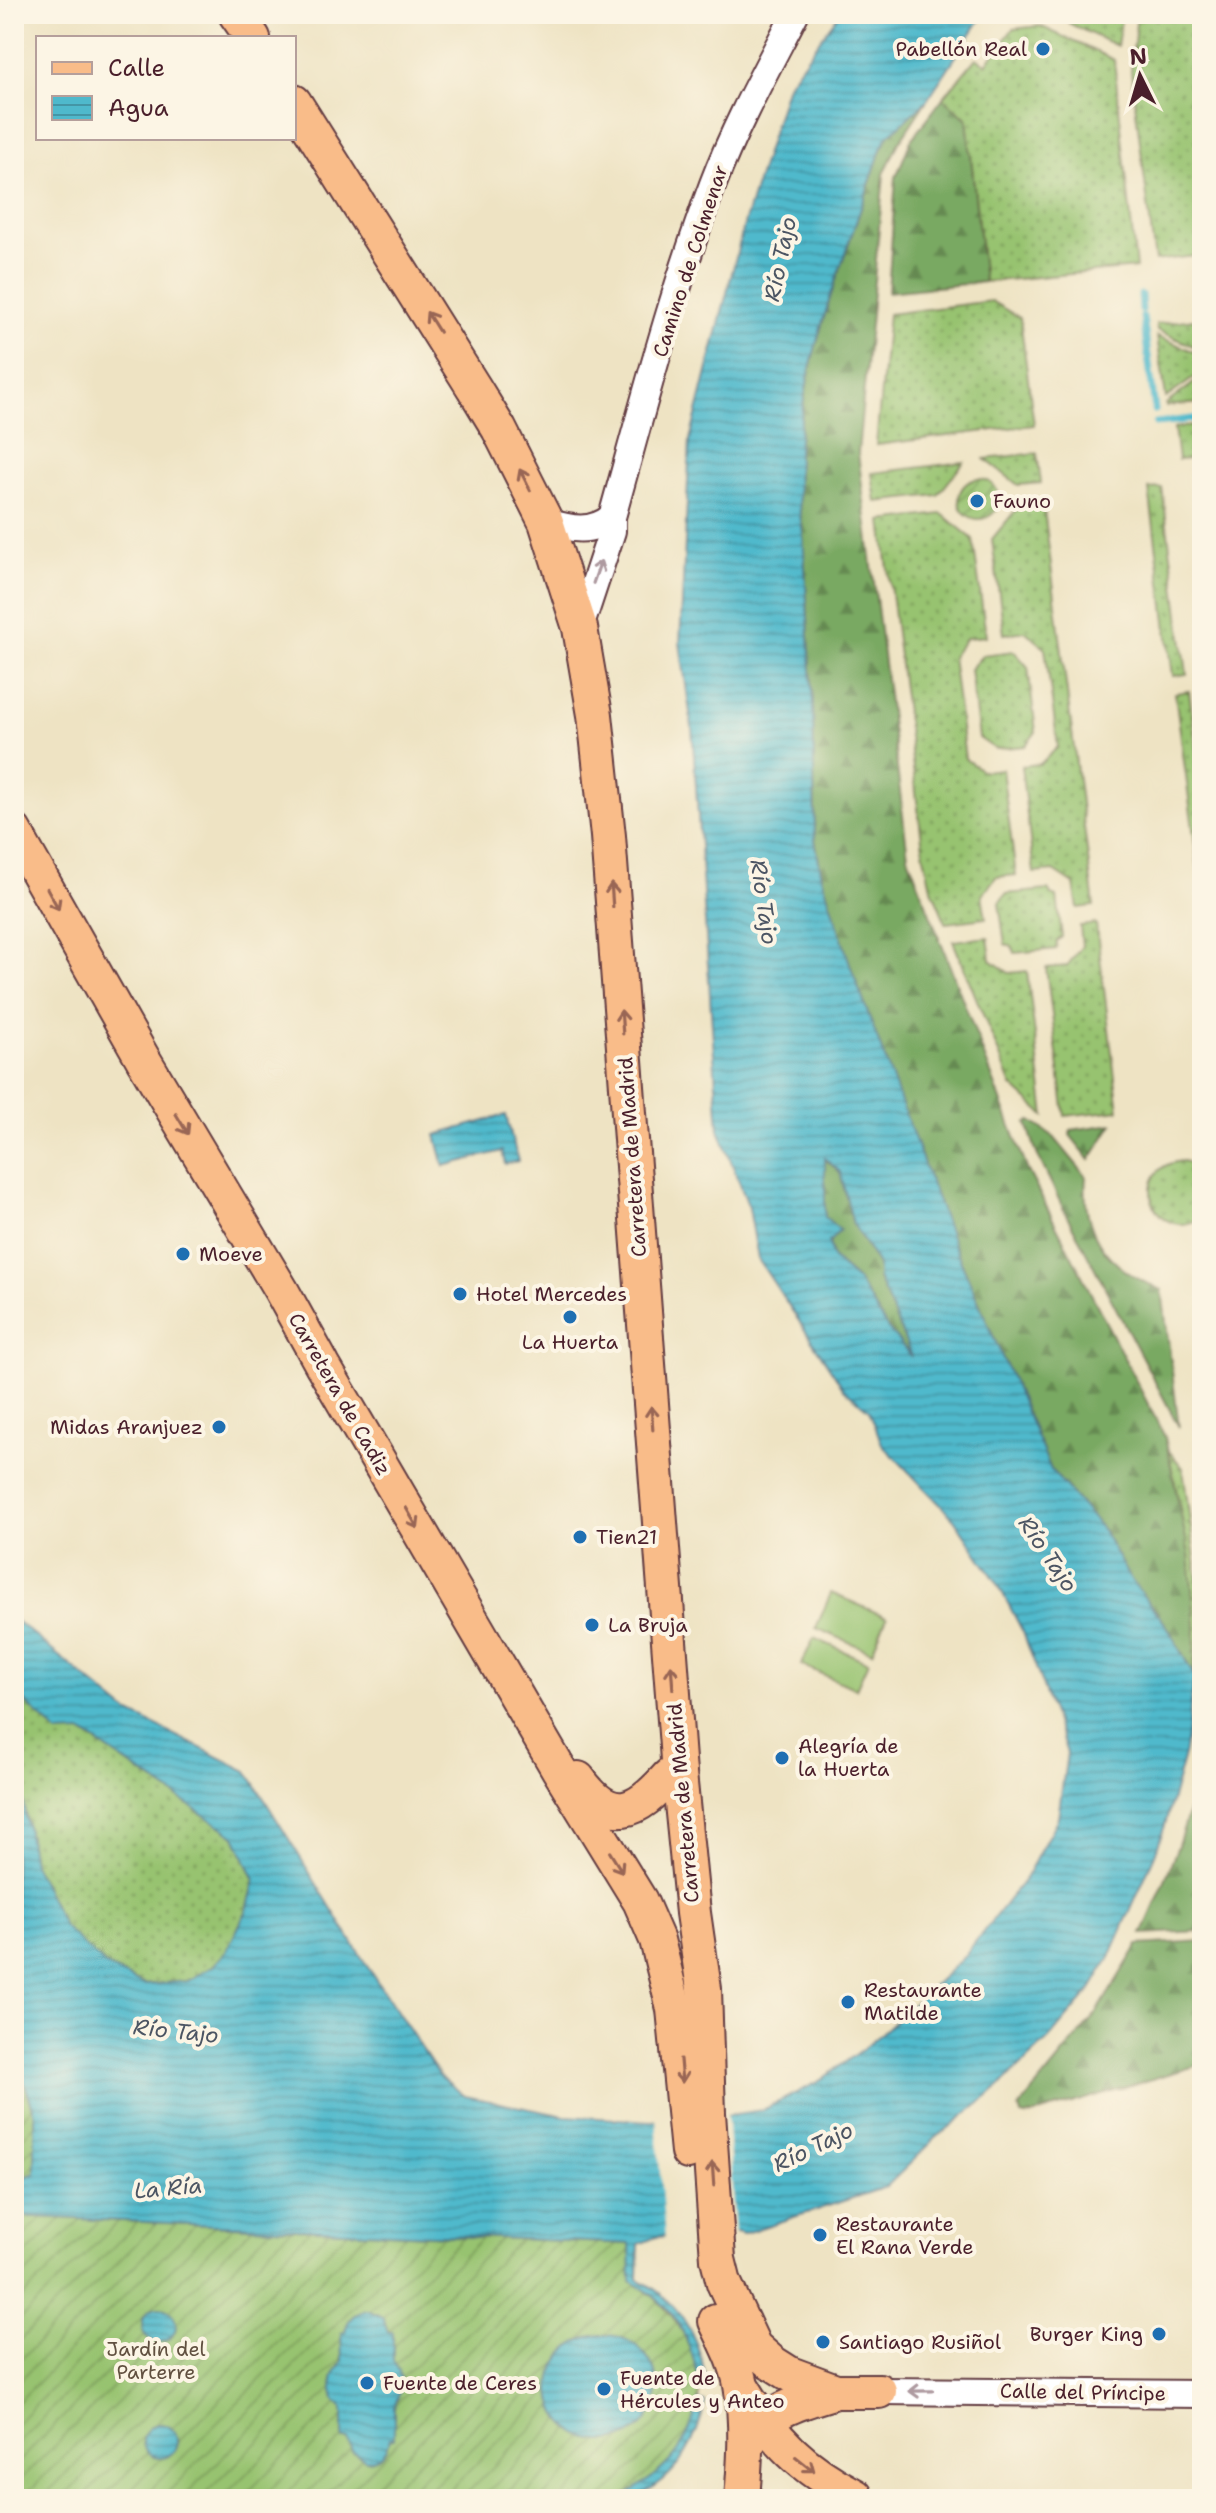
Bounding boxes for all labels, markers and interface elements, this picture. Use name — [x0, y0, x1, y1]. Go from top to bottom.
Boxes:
legend — [36, 36, 296, 140]
place label: Pabellón Real — [896, 36, 1027, 62]
north arrow — [1100, 36, 1180, 116]
marker: Pabellón Real — [1034, 40, 1052, 58]
text: N — [1128, 41, 1148, 72]
text: Calle — [108, 52, 165, 84]
text: Agua — [108, 92, 169, 124]
street label: Camino de Colmenar — [647, 162, 733, 360]
water label: Río Tajo — [757, 214, 803, 304]
one-way arrow — [424, 311, 440, 334]
one-way arrow — [516, 468, 532, 492]
place label: Fauno — [993, 488, 1051, 514]
marker: Fauno — [968, 492, 986, 510]
one-way arrow — [591, 561, 605, 585]
water label: Río Tajo — [744, 858, 784, 946]
one-way arrow — [605, 882, 620, 909]
one-way arrow — [45, 887, 61, 910]
one-way arrow — [614, 1009, 629, 1036]
street label: Carretera de Madrid — [612, 1056, 652, 1258]
one-way arrow — [174, 1112, 190, 1135]
place label: Moeve — [199, 1241, 263, 1267]
marker: Moeve — [174, 1245, 192, 1263]
place label: Hotel Mercedes — [476, 1281, 627, 1307]
marker: Hotel Mercedes — [451, 1285, 469, 1303]
street label: Carretera de Cadiz — [283, 1308, 397, 1480]
marker: La Huerta — [561, 1308, 579, 1326]
place label: La Huerta — [522, 1329, 619, 1355]
one-way arrow — [644, 1405, 659, 1432]
place label: Midas Aranjuez — [50, 1414, 203, 1440]
marker: Midas Aranjuez — [210, 1418, 228, 1436]
one-way arrow — [404, 1506, 420, 1529]
water label: Río Tajo — [1012, 1510, 1084, 1598]
place label: Tien21 — [596, 1524, 657, 1550]
marker: Tien21 — [571, 1528, 589, 1546]
place label: La Bruja — [608, 1612, 688, 1638]
marker: La Bruja — [583, 1616, 601, 1634]
one-way arrow — [664, 1664, 679, 1691]
street label: Carretera de Madrid — [661, 1702, 705, 1904]
place label: Alegría de la Huerta — [798, 1733, 899, 1782]
marker: Alegría de la Huerta — [773, 1749, 791, 1767]
one-way arrow — [609, 1850, 625, 1873]
place label: Restaurante Matilde — [864, 1977, 982, 2026]
marker: Restaurante Matilde — [839, 1993, 857, 2011]
water label: Río Tajo — [132, 2012, 220, 2050]
one-way arrow — [674, 2057, 689, 2084]
water label: Río Tajo — [768, 2115, 858, 2179]
one-way arrow — [705, 2161, 720, 2188]
water label: La Ría — [133, 2171, 203, 2205]
place label: Restaurante El Rana Verde — [836, 2211, 974, 2260]
marker: Restaurante El Rana Verde — [811, 2226, 829, 2244]
place label: Burger King — [1030, 2321, 1143, 2347]
marker: Burger King — [1150, 2325, 1168, 2343]
place label: Santiago Rusiñol — [839, 2329, 1001, 2355]
marker: Santiago Rusiñol — [814, 2333, 832, 2351]
park label: Jardín del Parterre — [106, 2336, 206, 2385]
place label: Fuente de Hércules y Anteo — [620, 2365, 785, 2414]
place label: Fuente de Ceres — [383, 2370, 537, 2396]
marker: Fuente de Ceres — [358, 2374, 376, 2392]
street label: Calle del Príncipe — [1000, 2378, 1166, 2406]
marker: Fuente de Hércules y Anteo — [595, 2380, 613, 2398]
one-way arrow — [908, 2383, 935, 2398]
one-way arrow — [794, 2455, 815, 2473]

